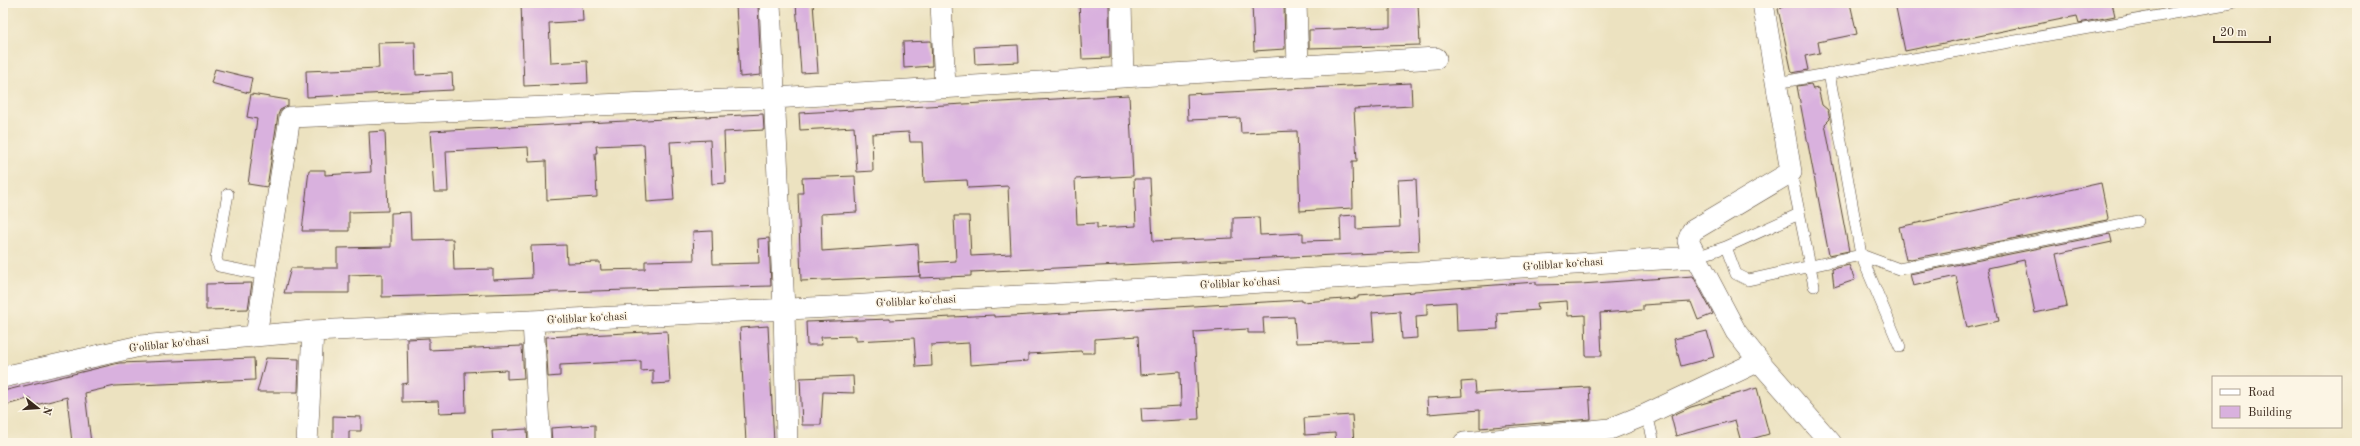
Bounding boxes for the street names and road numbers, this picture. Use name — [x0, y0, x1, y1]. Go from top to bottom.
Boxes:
street label: Gʻoliblar koʻchasi — [1522, 257, 1604, 273]
street label: Gʻoliblar koʻchasi — [1200, 276, 1280, 292]
street label: Gʻoliblar koʻchasi — [876, 294, 956, 310]
street label: Gʻoliblar koʻchasi — [547, 311, 627, 327]
street label: Gʻoliblar koʻchasi — [128, 335, 210, 355]

